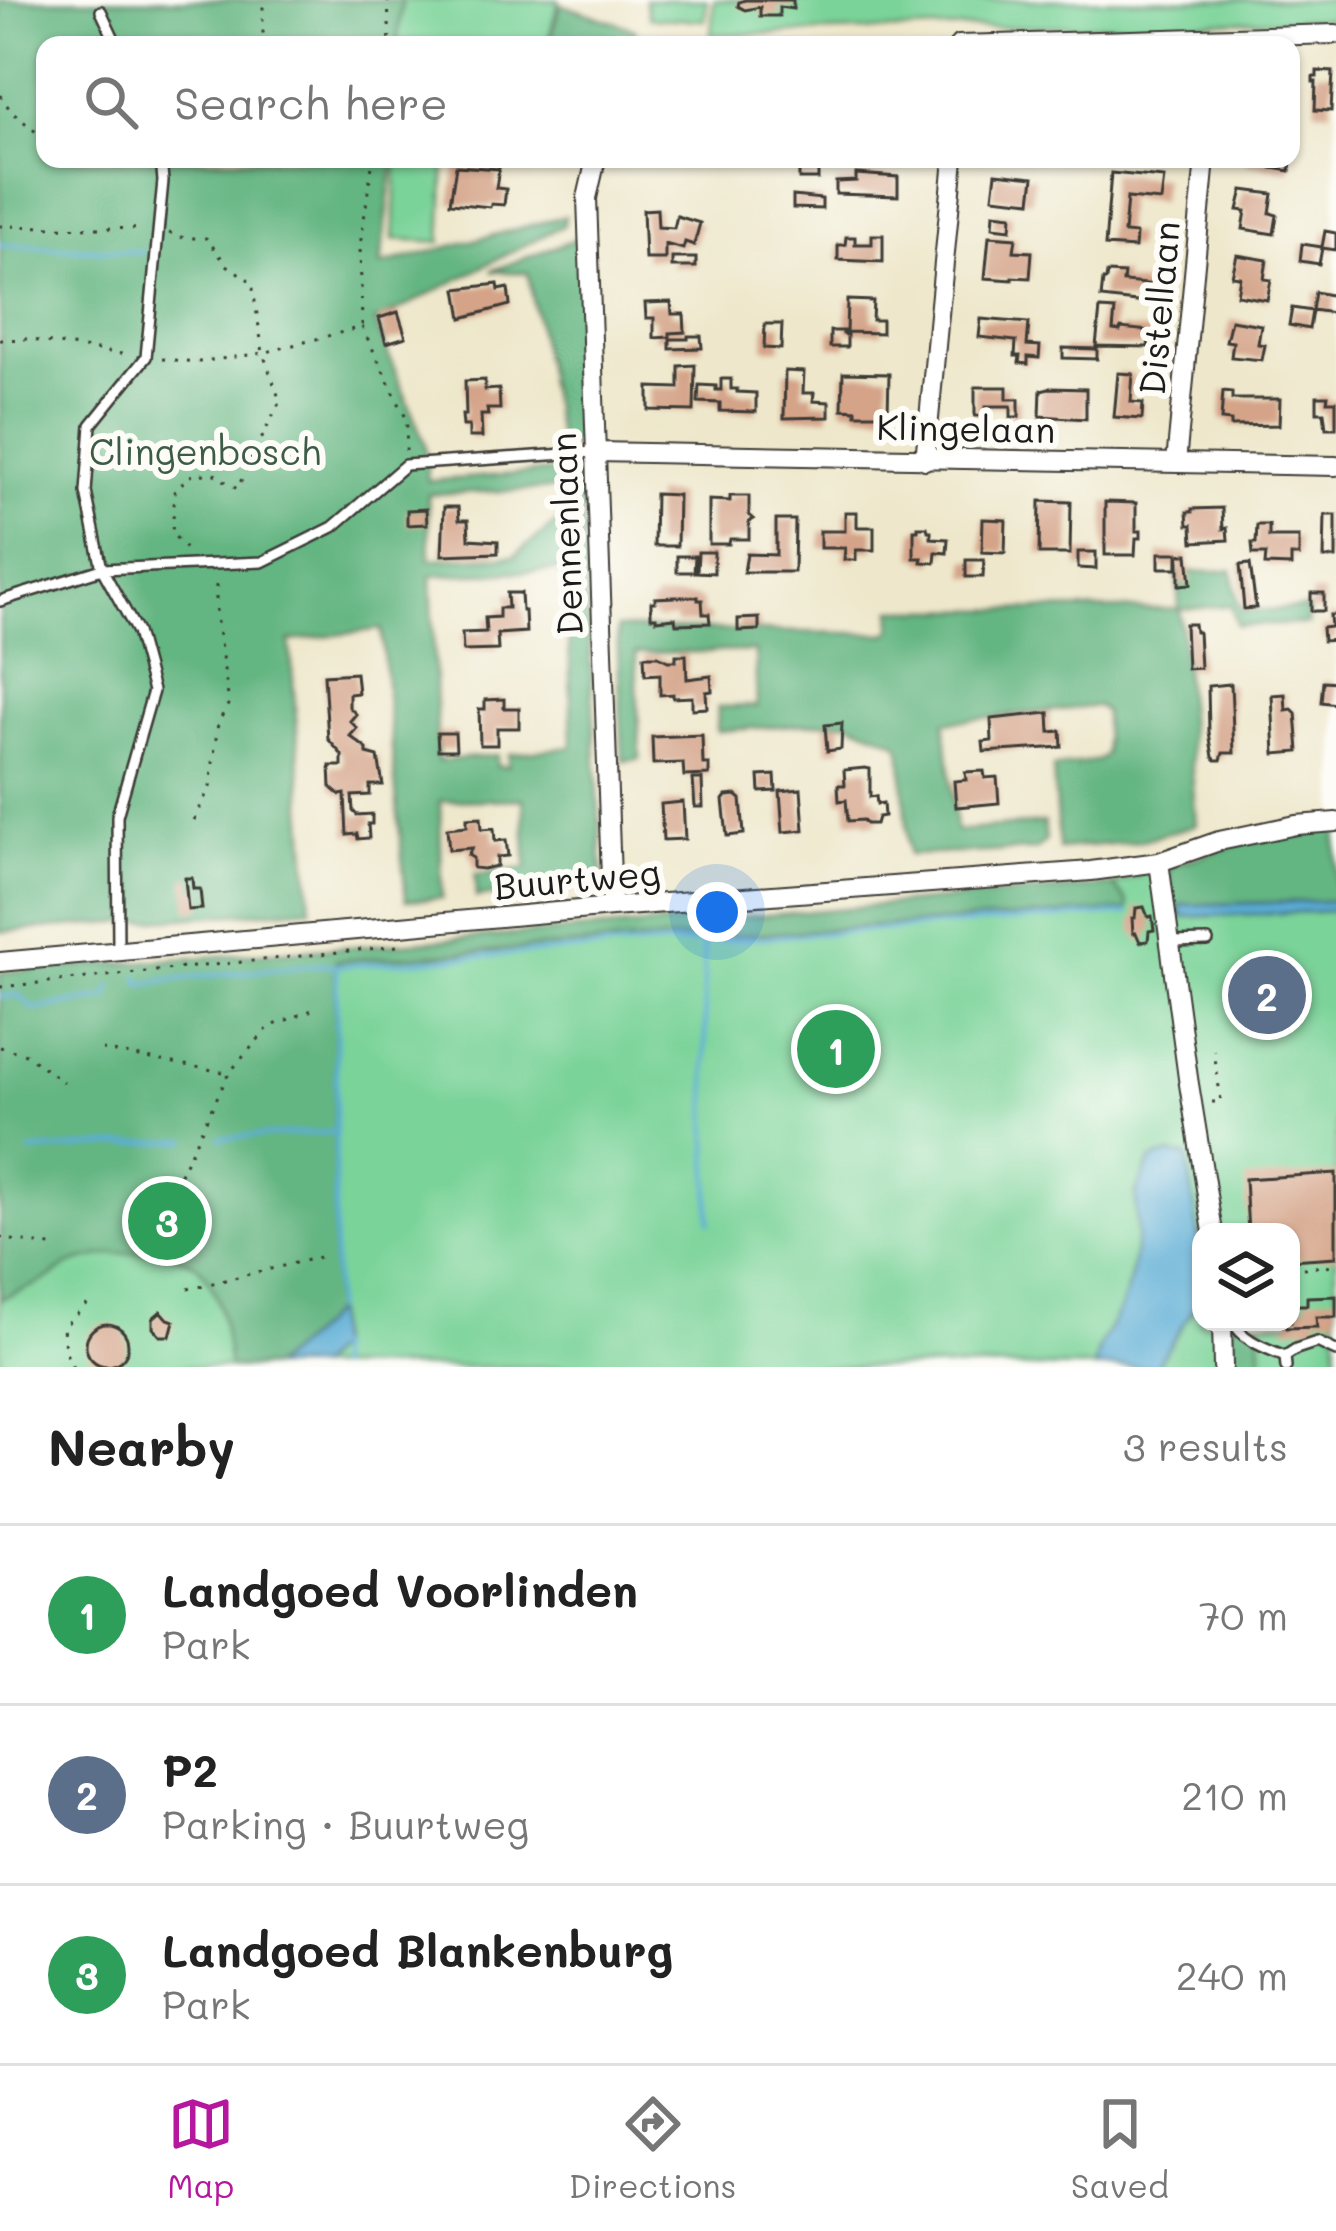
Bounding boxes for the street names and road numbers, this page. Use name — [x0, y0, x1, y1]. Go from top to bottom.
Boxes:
street label: Distellaan — [1127, 219, 1189, 397]
street label: Klingelaan — [876, 402, 1056, 452]
street label: Dennenlaan — [538, 432, 592, 636]
street label: Buurtweg — [492, 847, 662, 909]

